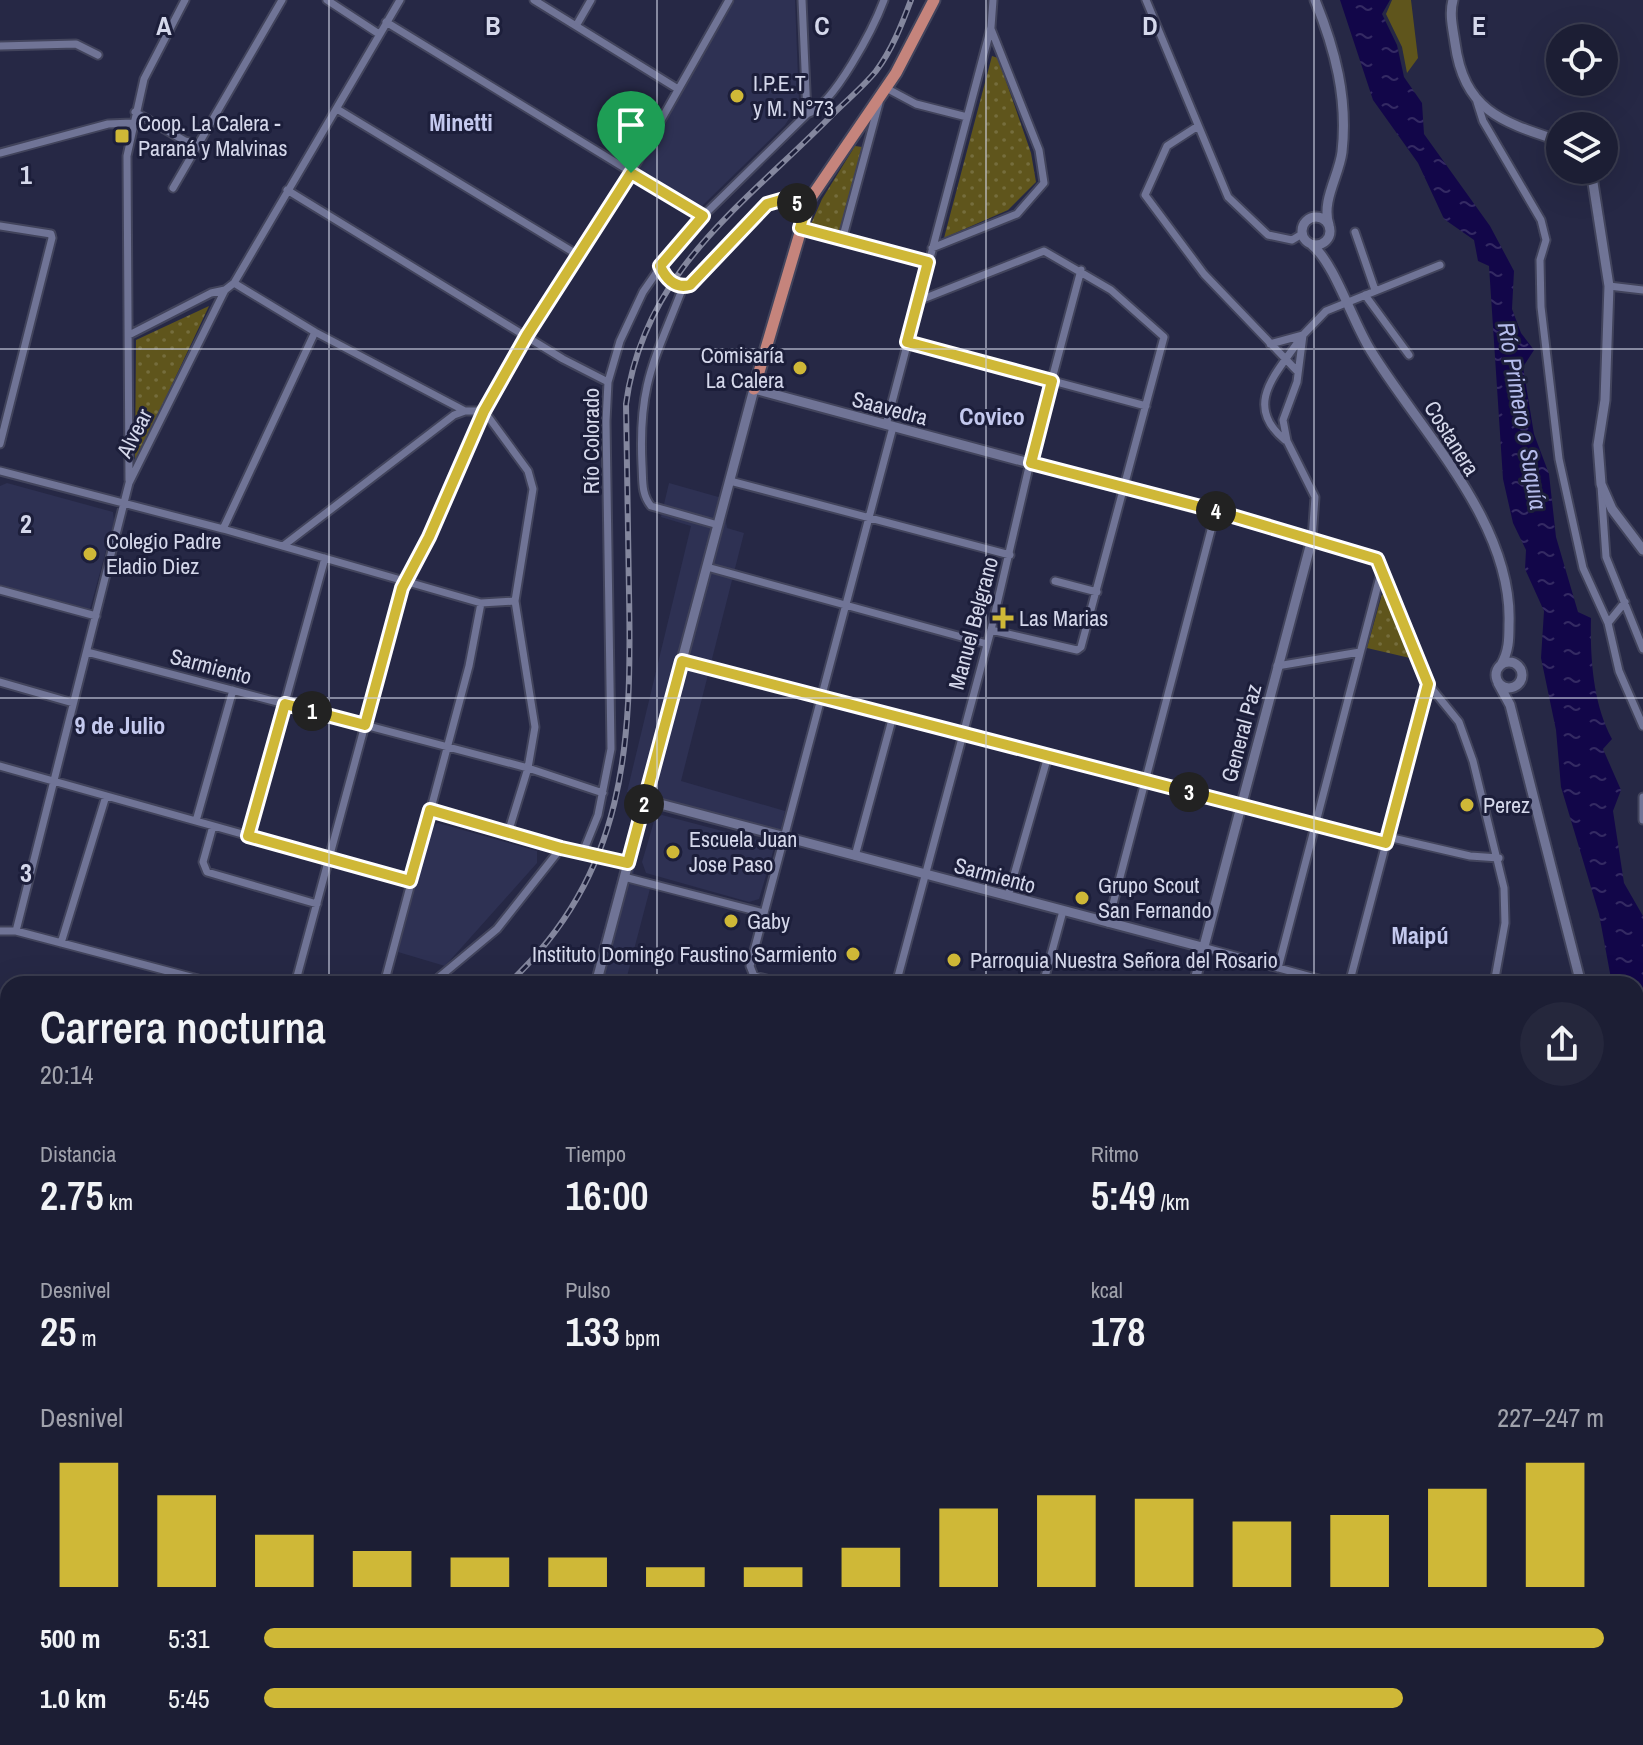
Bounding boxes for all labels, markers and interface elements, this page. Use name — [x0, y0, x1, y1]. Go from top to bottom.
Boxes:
text: A — [156, 8, 172, 43]
text: B — [485, 8, 501, 43]
text: C — [814, 8, 830, 43]
text: D — [1142, 8, 1158, 43]
text: E — [1472, 8, 1486, 43]
map controls — [1546, 24, 1618, 184]
button: locate — [1546, 24, 1618, 96]
place label: I.P.E.T y M. N°73 — [753, 68, 834, 123]
marker: I.P.E.T y M. N°73 — [728, 87, 746, 105]
pin — [597, 91, 665, 173]
icon: arrive — [609, 103, 653, 147]
district label: Minetti — [429, 106, 493, 138]
place label: Coop. La Calera - Paraná y Malvinas — [138, 108, 287, 163]
button: layers — [1546, 112, 1618, 184]
marker: Coop. La Calera - Paraná y Malvinas — [113, 127, 131, 145]
text: 1 — [20, 157, 32, 192]
pin: 5 — [777, 183, 817, 223]
text: 5 — [792, 188, 802, 218]
water label: Río Primero o Suquía — [1491, 319, 1555, 512]
place label: Comisaría La Calera — [701, 340, 784, 395]
marker: Comisaría La Calera — [791, 359, 809, 377]
street label: Saavedra — [849, 384, 931, 432]
street label: Río Colorado — [576, 388, 606, 494]
street label: Costanera — [1417, 395, 1487, 481]
district label: Covico — [959, 400, 1025, 432]
street label: Alvear — [109, 403, 159, 463]
pin: 4 — [1196, 491, 1236, 531]
text: 4 — [1211, 496, 1221, 526]
text: 2 — [20, 506, 32, 541]
place label: Colegio Padre Eladio Diez — [106, 526, 221, 581]
marker: Colegio Padre Eladio Diez — [81, 545, 99, 563]
street label: Manuel Belgrano — [941, 553, 1005, 693]
place label: Las Marias — [1019, 603, 1108, 633]
marker: Las Marias — [994, 609, 1012, 627]
street label: Sarmiento — [167, 641, 255, 691]
street label: General Paz — [1214, 681, 1268, 785]
pin: 1 — [292, 691, 332, 731]
text: 1 — [307, 696, 317, 726]
district label: 9 de Julio — [75, 709, 165, 741]
pin: 3 — [1169, 772, 1209, 812]
text: 3 — [1184, 777, 1194, 807]
pin: 2 — [624, 784, 664, 824]
text: 2 — [639, 789, 649, 819]
place label: Perez — [1483, 790, 1530, 820]
marker: Perez — [1458, 796, 1476, 814]
place label: Escuela Juan Jose Paso — [689, 824, 797, 879]
marker: Escuela Juan Jose Paso — [664, 843, 682, 861]
street label: Sarmiento — [951, 850, 1039, 900]
text: 3 — [20, 855, 32, 890]
place label: Grupo Scout San Fernando — [1098, 870, 1211, 925]
marker: Grupo Scout San Fernando — [1073, 889, 1091, 907]
place label: Gaby — [747, 906, 790, 936]
marker: Gaby — [722, 912, 740, 930]
district label: Maipú — [1392, 919, 1448, 951]
place label: Instituto Domingo Faustino Sarmiento — [532, 939, 837, 969]
marker: Instituto Domingo Faustino Sarmiento — [844, 945, 862, 963]
place label: Parroquia Nuestra Señora del Rosario — [970, 945, 1278, 975]
marker: Parroquia Nuestra Señora del Rosario — [945, 951, 963, 969]
text: Carrera nocturna — [40, 997, 326, 1057]
button: share — [1520, 1002, 1604, 1086]
text: 20:14 — [40, 1057, 93, 1092]
text: Distancia — [40, 1139, 116, 1169]
text: Tiempo — [565, 1139, 626, 1169]
text: Ritmo — [1091, 1139, 1139, 1169]
text: 2.75 — [40, 1169, 104, 1222]
text: 16:00 — [565, 1169, 649, 1222]
text: 5:49 — [1091, 1169, 1156, 1222]
text: km — [104, 1187, 133, 1217]
text: /km — [1156, 1187, 1190, 1217]
text: Desnivel — [40, 1275, 110, 1305]
text: Pulso — [565, 1275, 610, 1305]
text: kcal — [1091, 1275, 1123, 1305]
text: 25 — [40, 1305, 76, 1358]
text: 133 — [565, 1305, 620, 1358]
text: 178 — [1091, 1305, 1145, 1358]
text: m — [76, 1323, 97, 1353]
text: bpm — [620, 1323, 660, 1353]
text: Desnivel — [40, 1400, 123, 1435]
text: 227–247 m — [1497, 1400, 1604, 1435]
text: 500 m — [40, 1621, 100, 1656]
text: 5:31 — [168, 1621, 210, 1656]
text: 1.0 km — [40, 1681, 106, 1716]
text: 5:45 — [168, 1681, 210, 1716]

